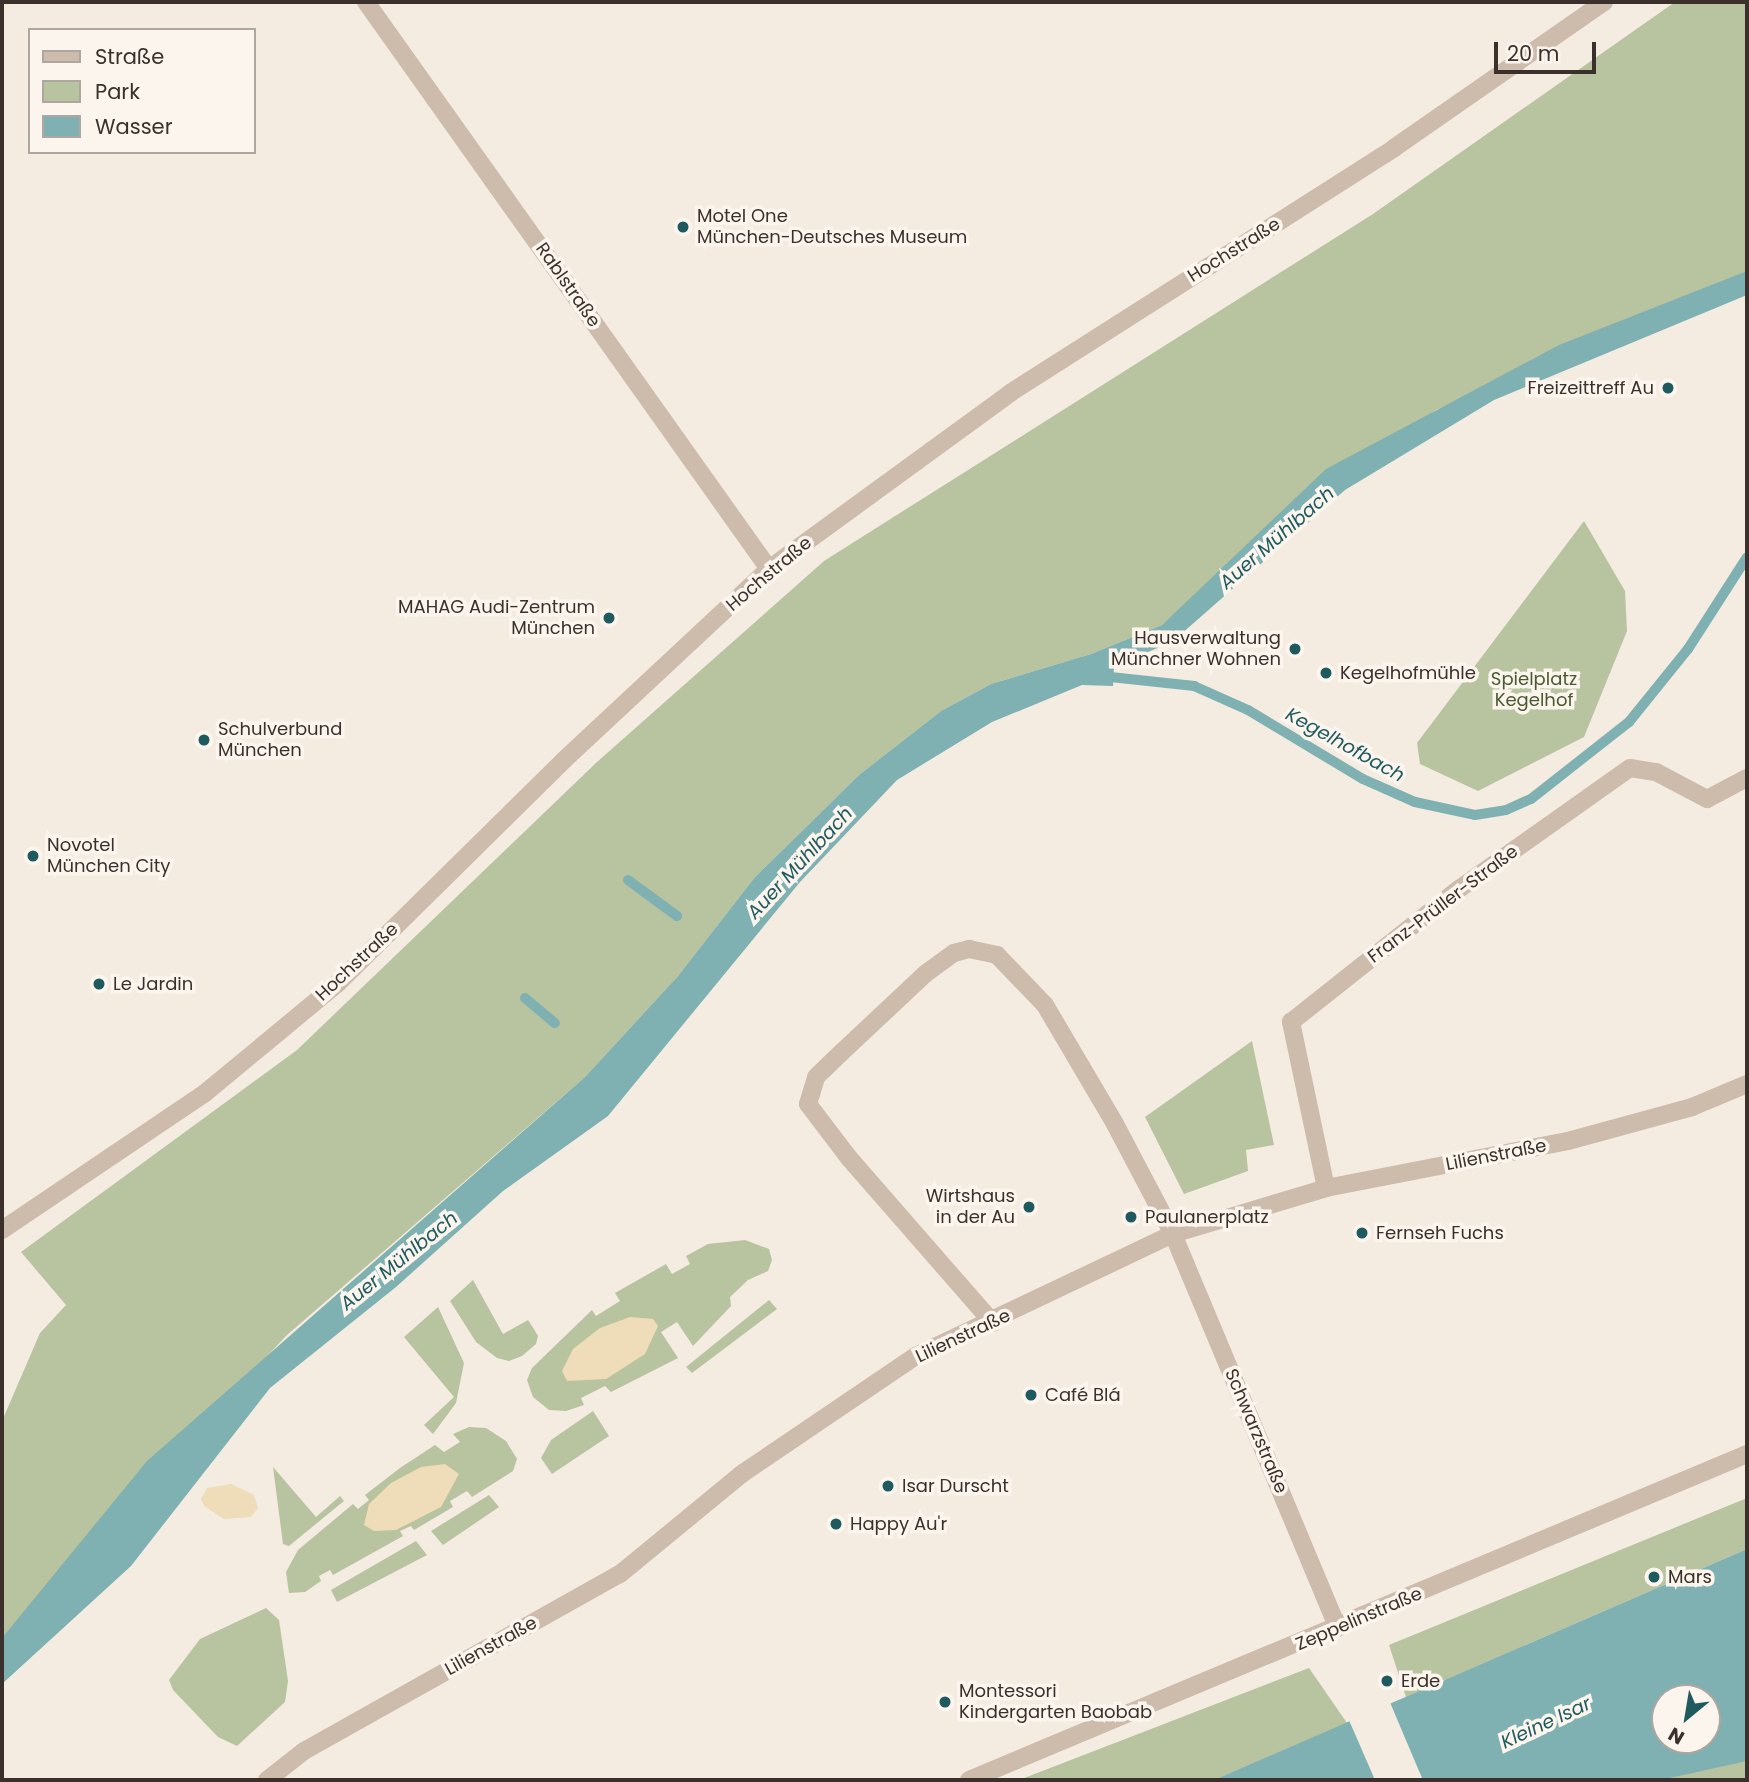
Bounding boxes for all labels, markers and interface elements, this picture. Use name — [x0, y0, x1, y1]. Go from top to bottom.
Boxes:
legend — [28, 28, 256, 154]
scale bar — [1497, 28, 1598, 72]
text: 20 m — [1507, 39, 1560, 68]
text: Straße — [95, 42, 164, 71]
text: Park — [95, 77, 140, 106]
text: Wasser — [95, 112, 172, 141]
place label: Motel One München-Deutsches Museum — [697, 206, 967, 248]
street label: Hochstraße — [1184, 213, 1284, 287]
marker: Motel One München-Deutsches Museum — [675, 219, 691, 235]
street label: Rablstraße — [531, 239, 605, 331]
place label: Freizeittreff Au — [1528, 377, 1654, 399]
marker: Freizeittreff Au — [1660, 380, 1676, 396]
water label: Auer Mühlbach — [1215, 482, 1339, 594]
street label: Hochstraße — [722, 532, 816, 616]
place label: MAHAG Audi-Zentrum München — [398, 597, 595, 640]
marker: MAHAG Audi-Zentrum München — [601, 610, 617, 626]
place label: Hausverwaltung Münchner Wohnen — [1111, 628, 1281, 670]
marker: Hausverwaltung Münchner Wohnen — [1287, 641, 1303, 657]
place label: Kegelhofmühle — [1340, 662, 1476, 684]
marker: Kegelhofmühle — [1318, 665, 1334, 681]
park label: Spielplatz Kegelhof — [1491, 669, 1577, 712]
water label: Kegelhofbach — [1282, 703, 1408, 787]
place label: Schulverbund München — [218, 719, 342, 762]
marker: Schulverbund München — [196, 732, 212, 748]
water label: Auer Mühlbach — [742, 802, 858, 924]
place label: Novotel München City — [47, 835, 170, 878]
street label: Franz-Prüller-Straße — [1364, 841, 1522, 967]
marker: Novotel München City — [25, 848, 41, 864]
street label: Hochstraße — [311, 918, 403, 1006]
place label: Le Jardin — [113, 973, 193, 995]
marker: Le Jardin — [91, 976, 107, 992]
street label: Lilienstraße — [1444, 1135, 1548, 1175]
place label: Wirtshaus in der Au — [926, 1186, 1015, 1228]
marker: Wirtshaus in der Au — [1021, 1199, 1037, 1215]
place label: Paulanerplatz — [1145, 1206, 1269, 1228]
water label: Auer Mühlbach — [336, 1207, 462, 1315]
marker: Paulanerplatz — [1123, 1209, 1139, 1225]
place label: Fernseh Fuchs — [1376, 1222, 1504, 1244]
marker: Fernseh Fuchs — [1354, 1225, 1370, 1241]
street label: Lilienstraße — [912, 1305, 1014, 1367]
street label: Schwarzstraße — [1220, 1366, 1292, 1496]
place label: Café Blá — [1045, 1384, 1121, 1406]
marker: Café Blá — [1023, 1387, 1039, 1403]
place label: Isar Durscht — [902, 1475, 1009, 1497]
marker: Isar Durscht — [880, 1478, 896, 1494]
place label: Happy Au'r — [850, 1513, 947, 1535]
marker: Happy Au'r — [828, 1516, 844, 1532]
place label: Mars — [1668, 1566, 1712, 1588]
marker: Mars — [1646, 1569, 1662, 1585]
street label: Zeppelinstraße — [1293, 1583, 1425, 1655]
street label: Lilienstraße — [441, 1612, 541, 1680]
place label: Erde — [1401, 1670, 1440, 1692]
marker: Erde — [1379, 1673, 1395, 1689]
place label: Montessori Kindergarten Baobab — [959, 1681, 1152, 1724]
north arrow — [1651, 1684, 1721, 1754]
water label: Kleine Isar — [1497, 1692, 1595, 1754]
marker: Montessori Kindergarten Baobab — [937, 1694, 953, 1710]
text: N — [1663, 1721, 1689, 1751]

